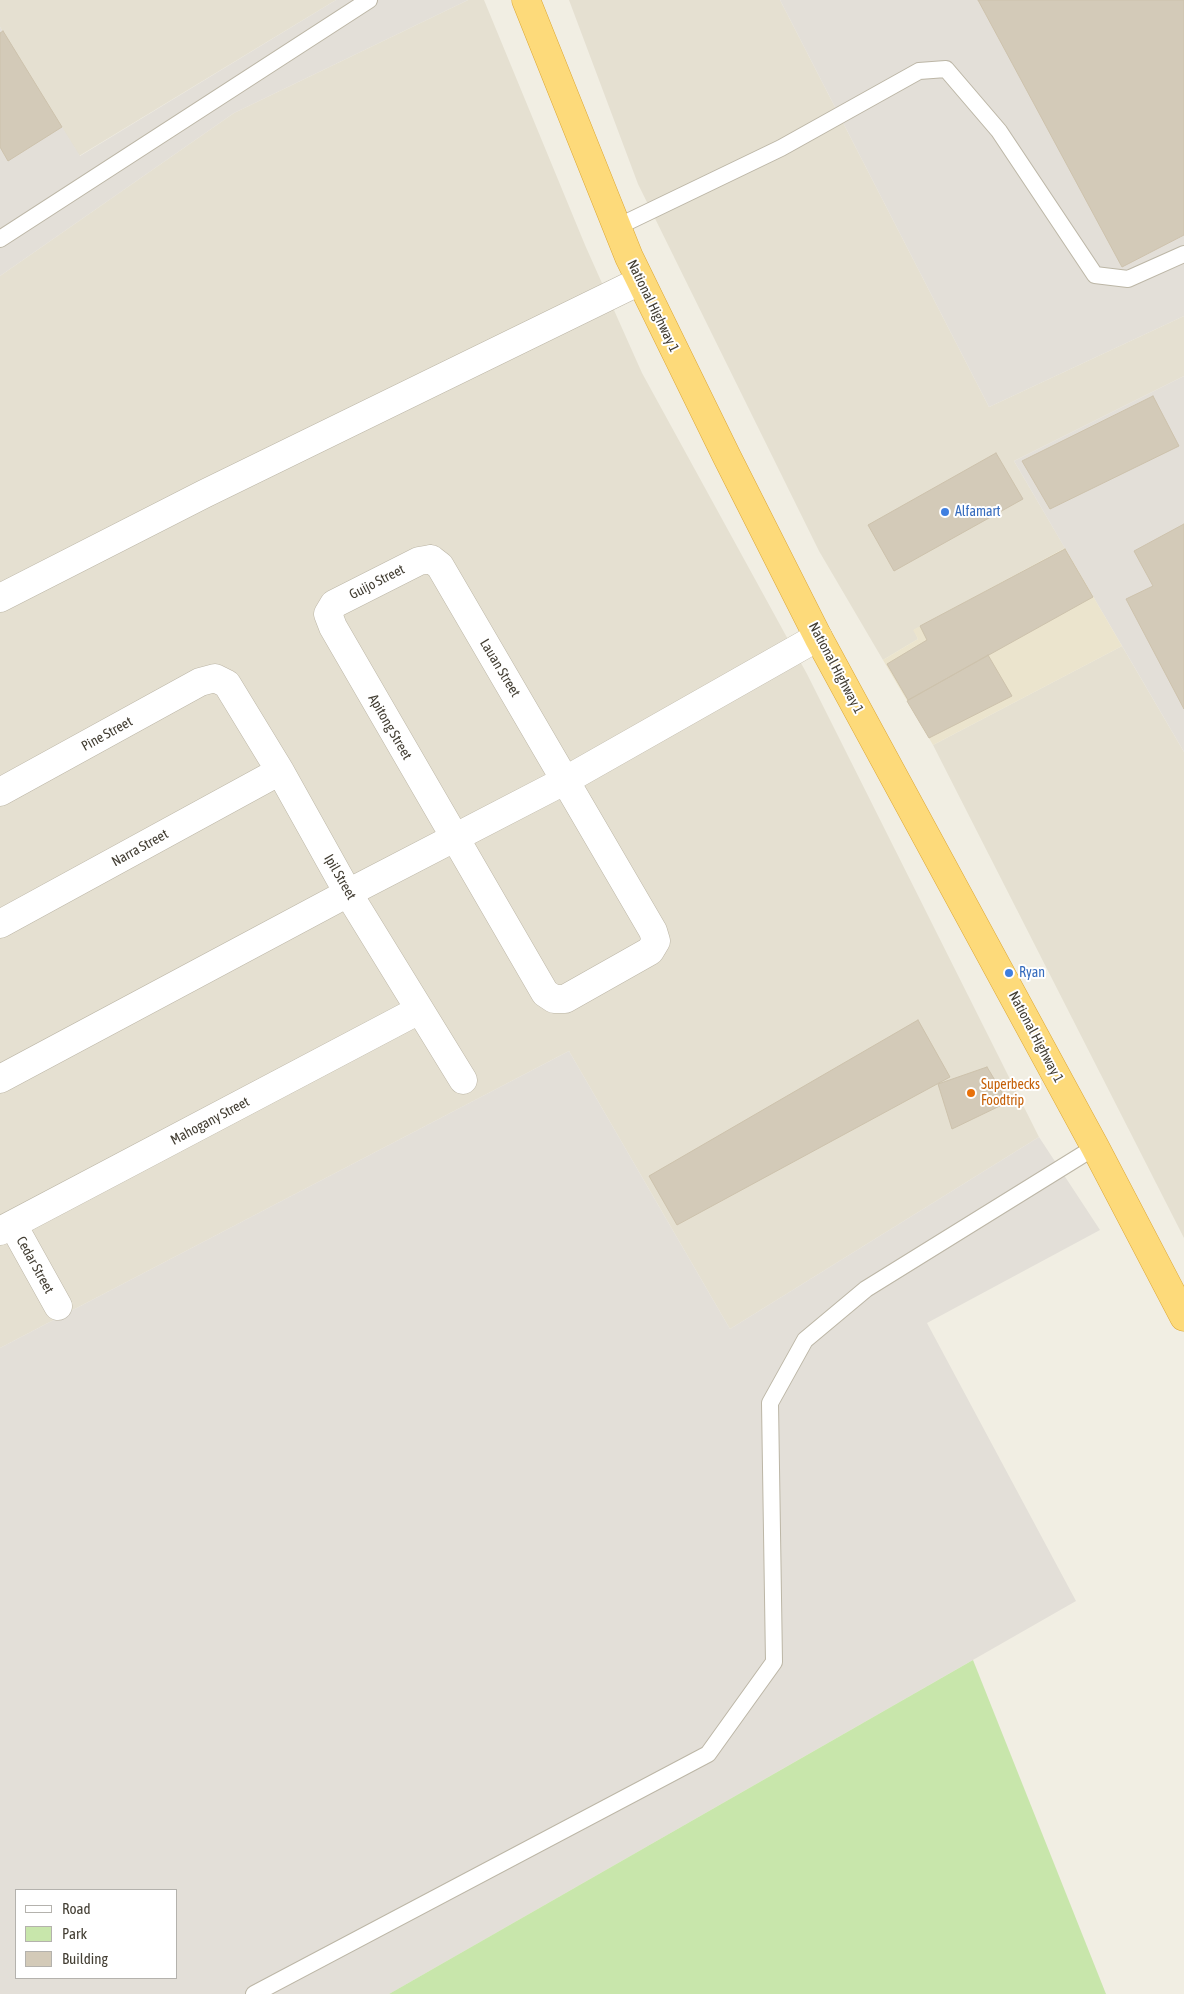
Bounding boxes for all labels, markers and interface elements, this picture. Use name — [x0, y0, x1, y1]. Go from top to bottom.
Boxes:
street label: National Highway 1 — [623, 257, 683, 355]
place label: Alfamart — [955, 504, 1001, 520]
marker: Alfamart — [939, 506, 951, 518]
street label: Guijo Street — [347, 561, 407, 603]
street label: National Highway 1 — [805, 620, 867, 716]
street label: Lauan Street — [476, 636, 524, 700]
street label: Apitong Street — [365, 691, 415, 763]
street label: Pine Street — [79, 713, 135, 755]
street label: Narra Street — [109, 826, 171, 870]
street label: Ipil Street — [320, 851, 360, 903]
place label: Ryan — [1019, 965, 1045, 981]
marker: Ryan — [1003, 967, 1015, 979]
street label: National Highway 1 — [1005, 989, 1067, 1085]
place label: Superbecks Foodtrip — [981, 1077, 1040, 1110]
marker: Superbecks Foodtrip — [965, 1087, 977, 1099]
street label: Mahogany Street — [168, 1093, 252, 1149]
street label: Cedar Street — [13, 1234, 57, 1296]
legend — [15, 1889, 178, 1979]
text: Road — [62, 1900, 91, 1917]
text: Park — [62, 1925, 87, 1942]
text: Building — [62, 1950, 108, 1967]

